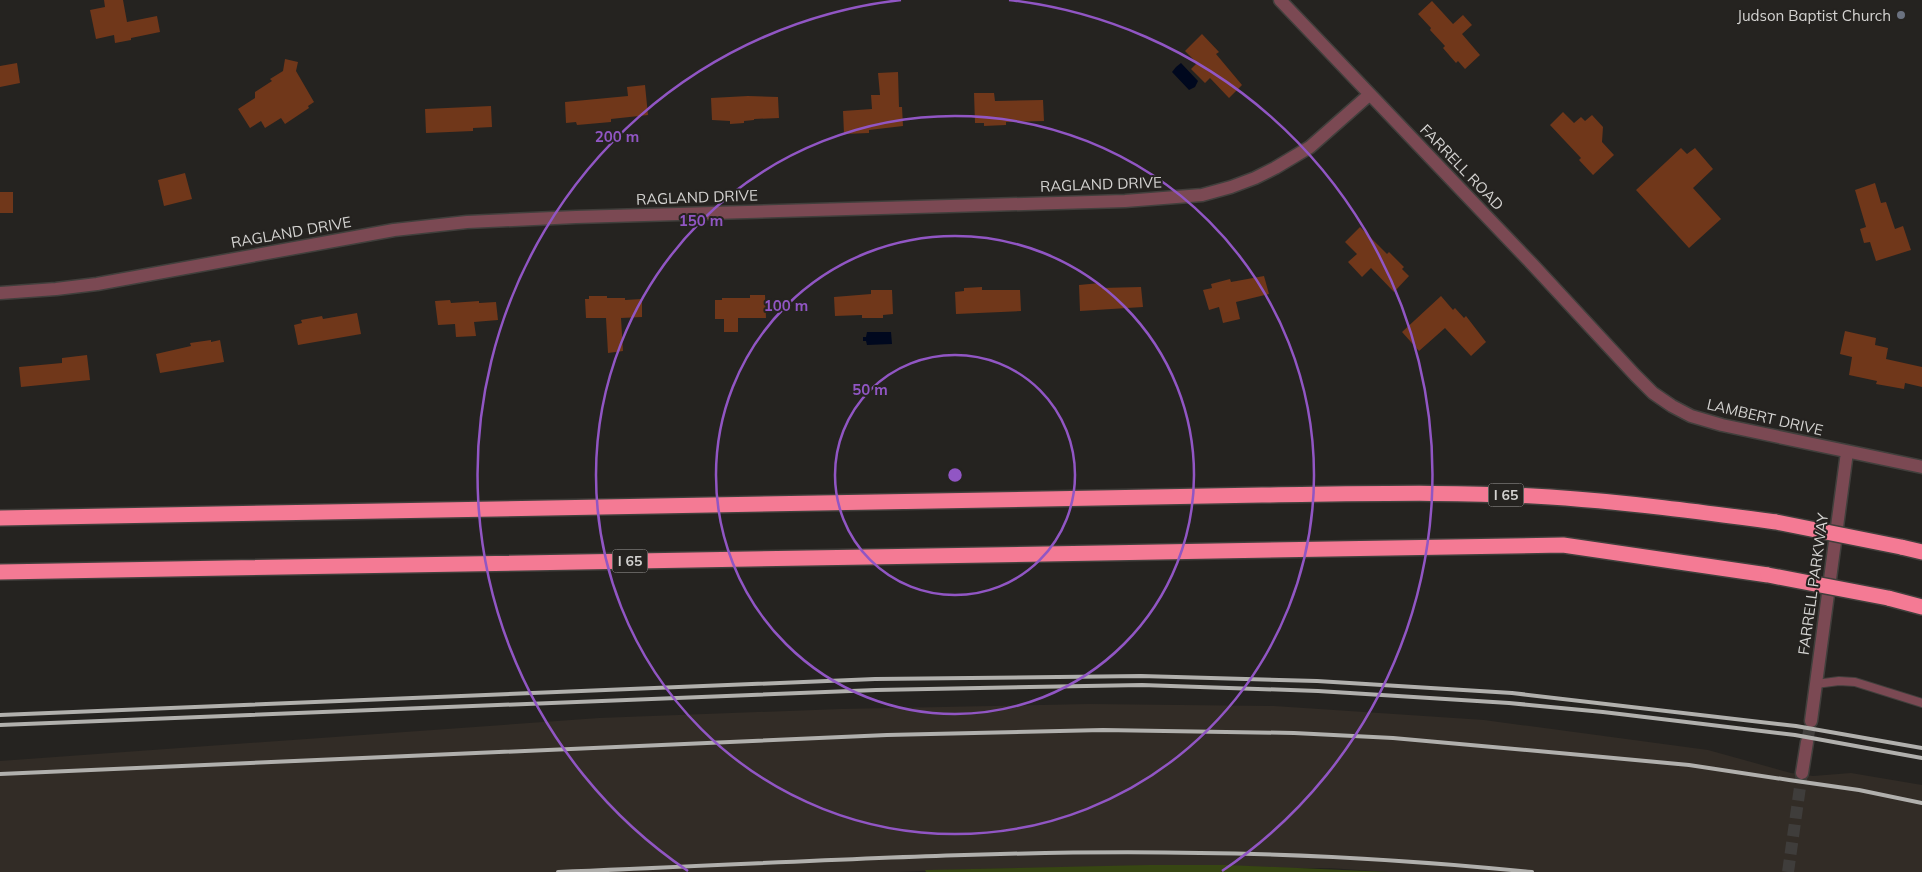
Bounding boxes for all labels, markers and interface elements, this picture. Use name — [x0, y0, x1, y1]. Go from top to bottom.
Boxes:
place label: Judson Baptist Church — [1737, 6, 1891, 25]
marker: Judson Baptist Church — [1895, 9, 1907, 21]
street label: FARRELL ROAD — [1416, 120, 1508, 214]
text: 200 m — [595, 127, 639, 146]
street label: RAGLAND DRIVE — [1040, 172, 1162, 196]
street label: RAGLAND DRIVE — [636, 185, 758, 209]
text: 150 m — [679, 211, 723, 230]
street label: RAGLAND DRIVE — [229, 212, 353, 252]
text: 100 m — [764, 296, 808, 315]
text: 50 m — [852, 380, 888, 399]
street label: LAMBERT DRIVE — [1705, 394, 1825, 440]
centre of rings — [946, 466, 964, 484]
road number: I 65 — [1488, 484, 1524, 506]
street label: FARRELL PARKWAY — [1794, 511, 1832, 656]
road number: I 65 — [612, 550, 648, 572]

